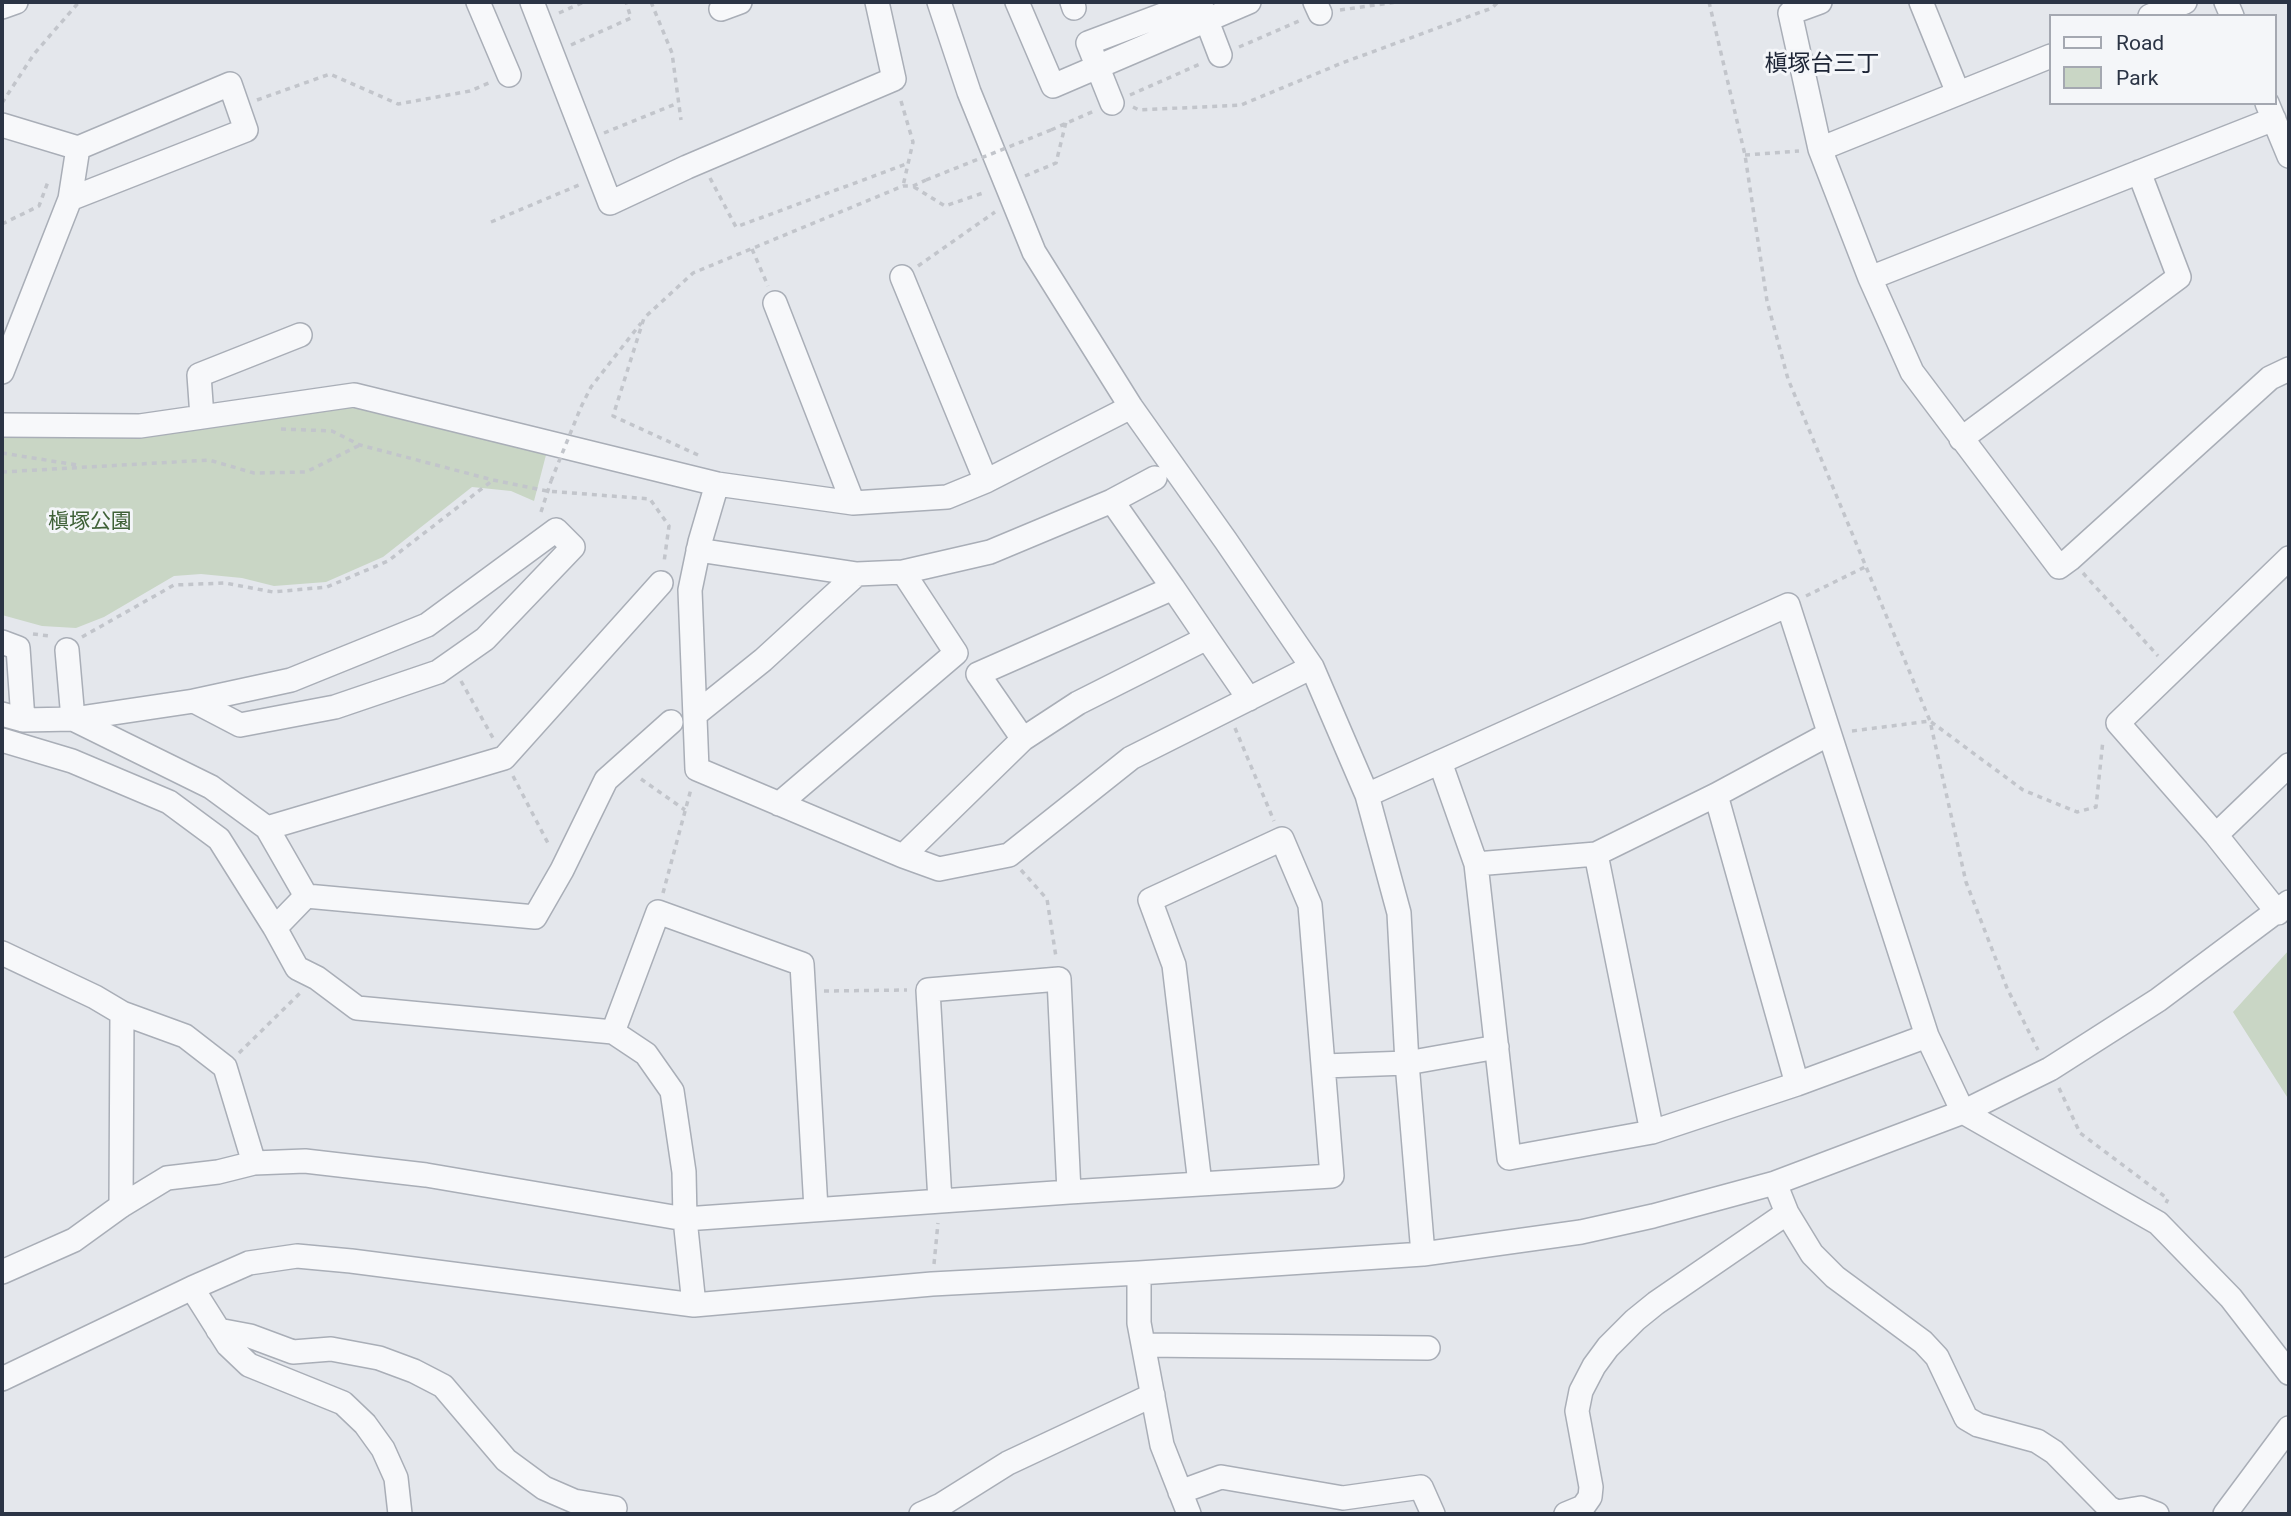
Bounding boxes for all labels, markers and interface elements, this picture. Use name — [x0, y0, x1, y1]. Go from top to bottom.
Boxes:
legend — [2050, 14, 2277, 105]
text: Road — [2116, 31, 2164, 55]
district label: 槇塚台三丁 — [1765, 51, 1879, 79]
text: Park — [2116, 66, 2158, 90]
park label: 槇塚公園 — [48, 510, 132, 536]

